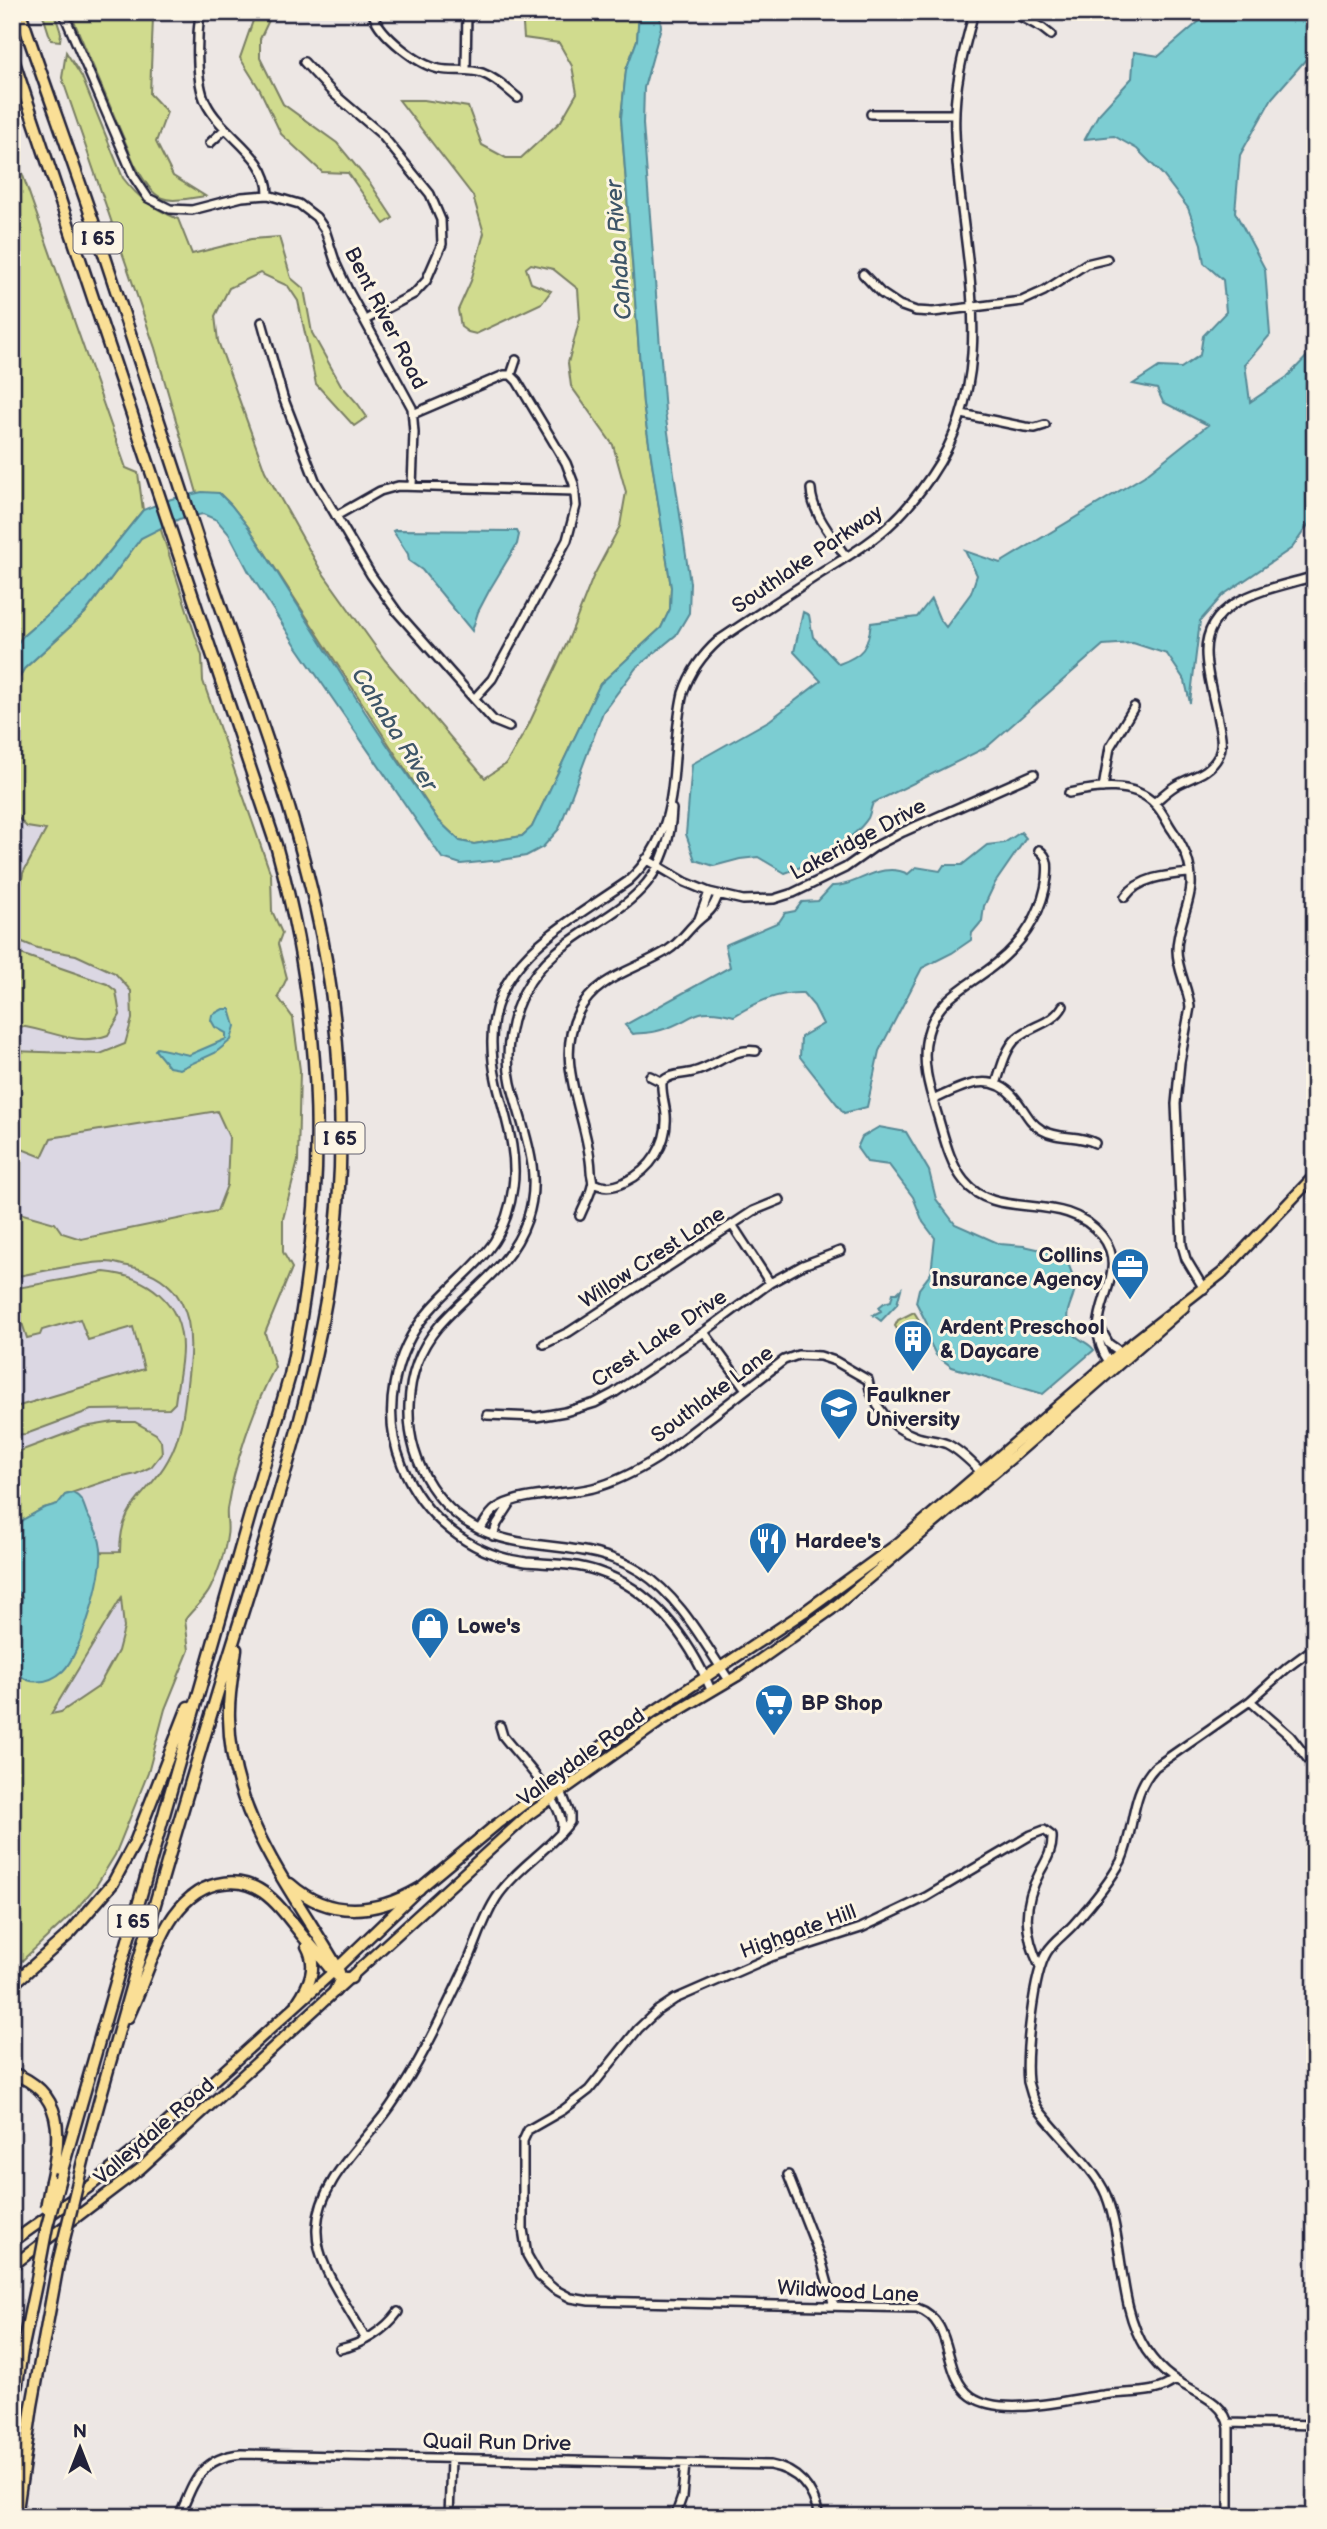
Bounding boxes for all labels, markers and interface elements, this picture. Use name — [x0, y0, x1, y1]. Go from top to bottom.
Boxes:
water label: Cahaba River — [600, 177, 638, 321]
road number: I 65 — [74, 222, 122, 254]
street label: Bent River Road — [339, 243, 432, 394]
street label: Southlake Parkway — [727, 500, 888, 619]
water label: Cahaba River — [345, 663, 444, 798]
street label: Lakeridge Drive — [786, 793, 930, 886]
road number: I 65 — [316, 1122, 364, 1154]
street label: Willow Crest Lane — [575, 1201, 730, 1314]
place label: Collins Insurance Agency — [931, 1243, 1103, 1292]
office icon: Collins Insurance Agency — [1109, 1246, 1151, 1301]
street label: Crest Lake Drive — [587, 1284, 732, 1393]
place label: Ardent Preschool & Daycare — [939, 1315, 1105, 1364]
building icon: Ardent Preschool & Daycare — [892, 1318, 934, 1373]
street label: Southlake Lane — [646, 1340, 778, 1448]
place label: Faulkner University — [866, 1383, 960, 1432]
school or university icon: Faulkner University — [818, 1386, 860, 1441]
restaurant icon: Hardee's — [747, 1520, 789, 1575]
place label: Hardee's — [795, 1529, 881, 1554]
shop icon: Lowe's — [409, 1605, 451, 1660]
place label: Lowe's — [457, 1614, 521, 1639]
supermarket icon: BP Shop — [753, 1682, 795, 1737]
place label: BP Shop — [801, 1691, 883, 1716]
street label: Valleydale Road — [513, 1703, 650, 1812]
street label: Highgate Hill — [737, 1899, 860, 1964]
road number: I 65 — [108, 1906, 158, 1937]
street label: Valleydale Road — [89, 2072, 219, 2190]
street label: Wildwood Lane — [776, 2275, 920, 2308]
north arrow — [46, 2414, 116, 2484]
text: N — [73, 2421, 87, 2444]
street label: Quail Run Drive — [422, 2429, 572, 2456]

